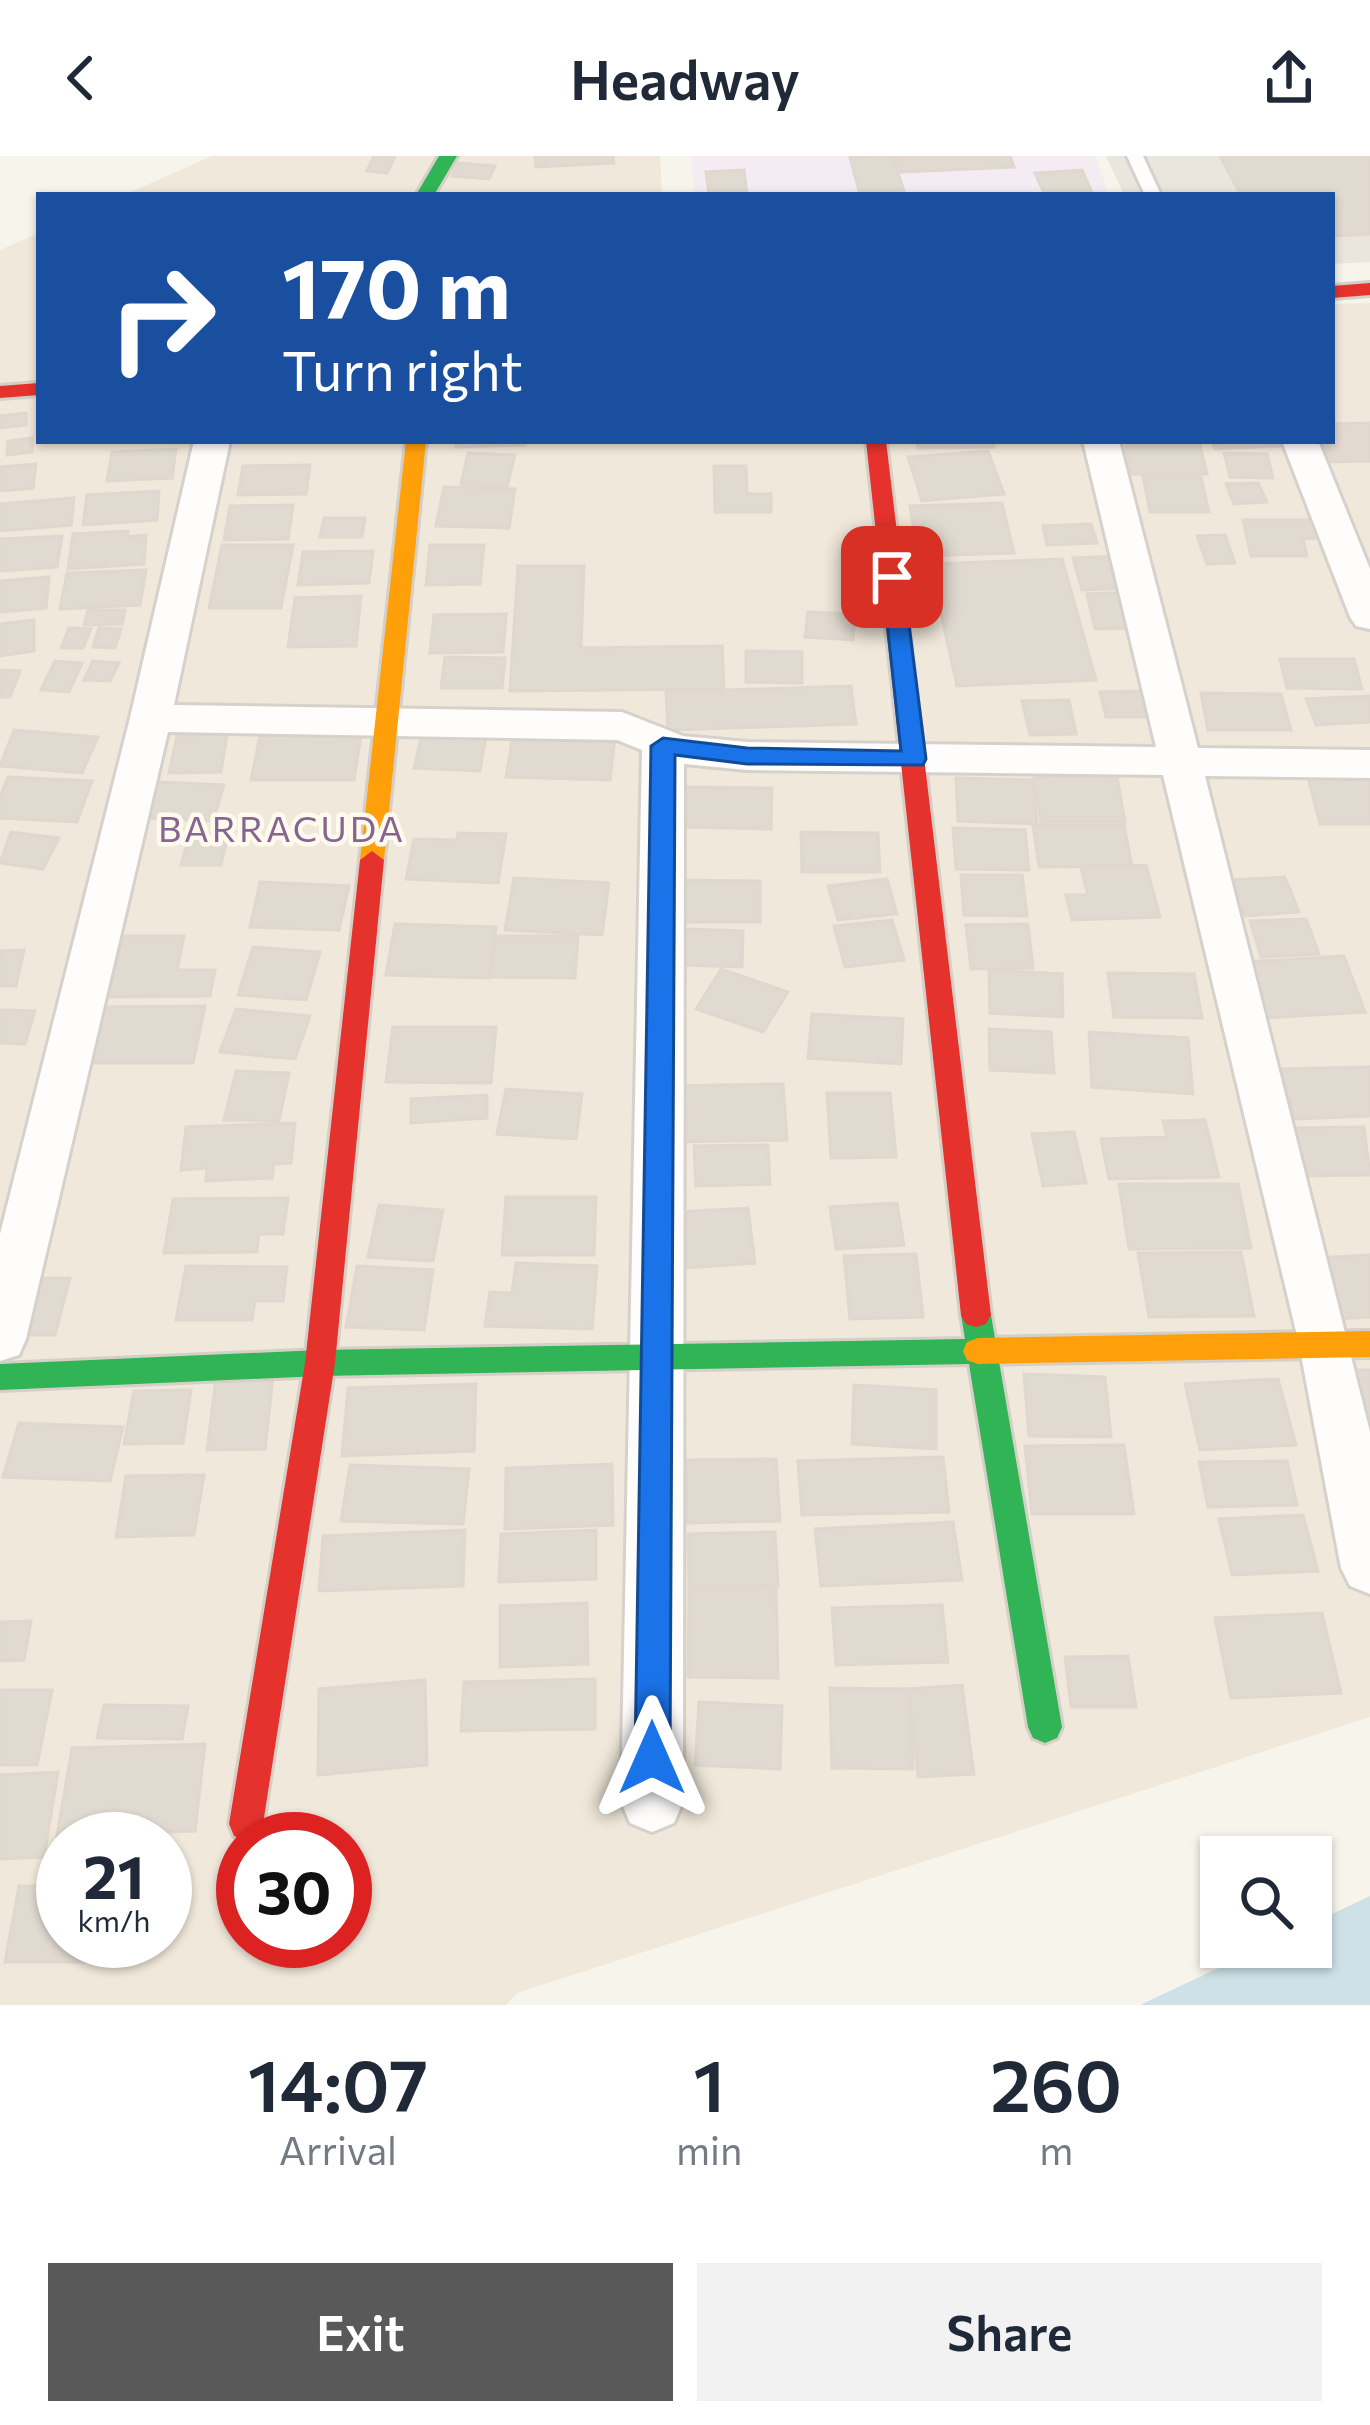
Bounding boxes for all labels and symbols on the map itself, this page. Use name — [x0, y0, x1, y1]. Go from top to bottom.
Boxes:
pin — [841, 526, 943, 628]
district label: BARRACUDA — [158, 805, 406, 849]
position arrow — [589, 1695, 715, 1821]
speed limit sign: 30 — [216, 1812, 372, 1968]

